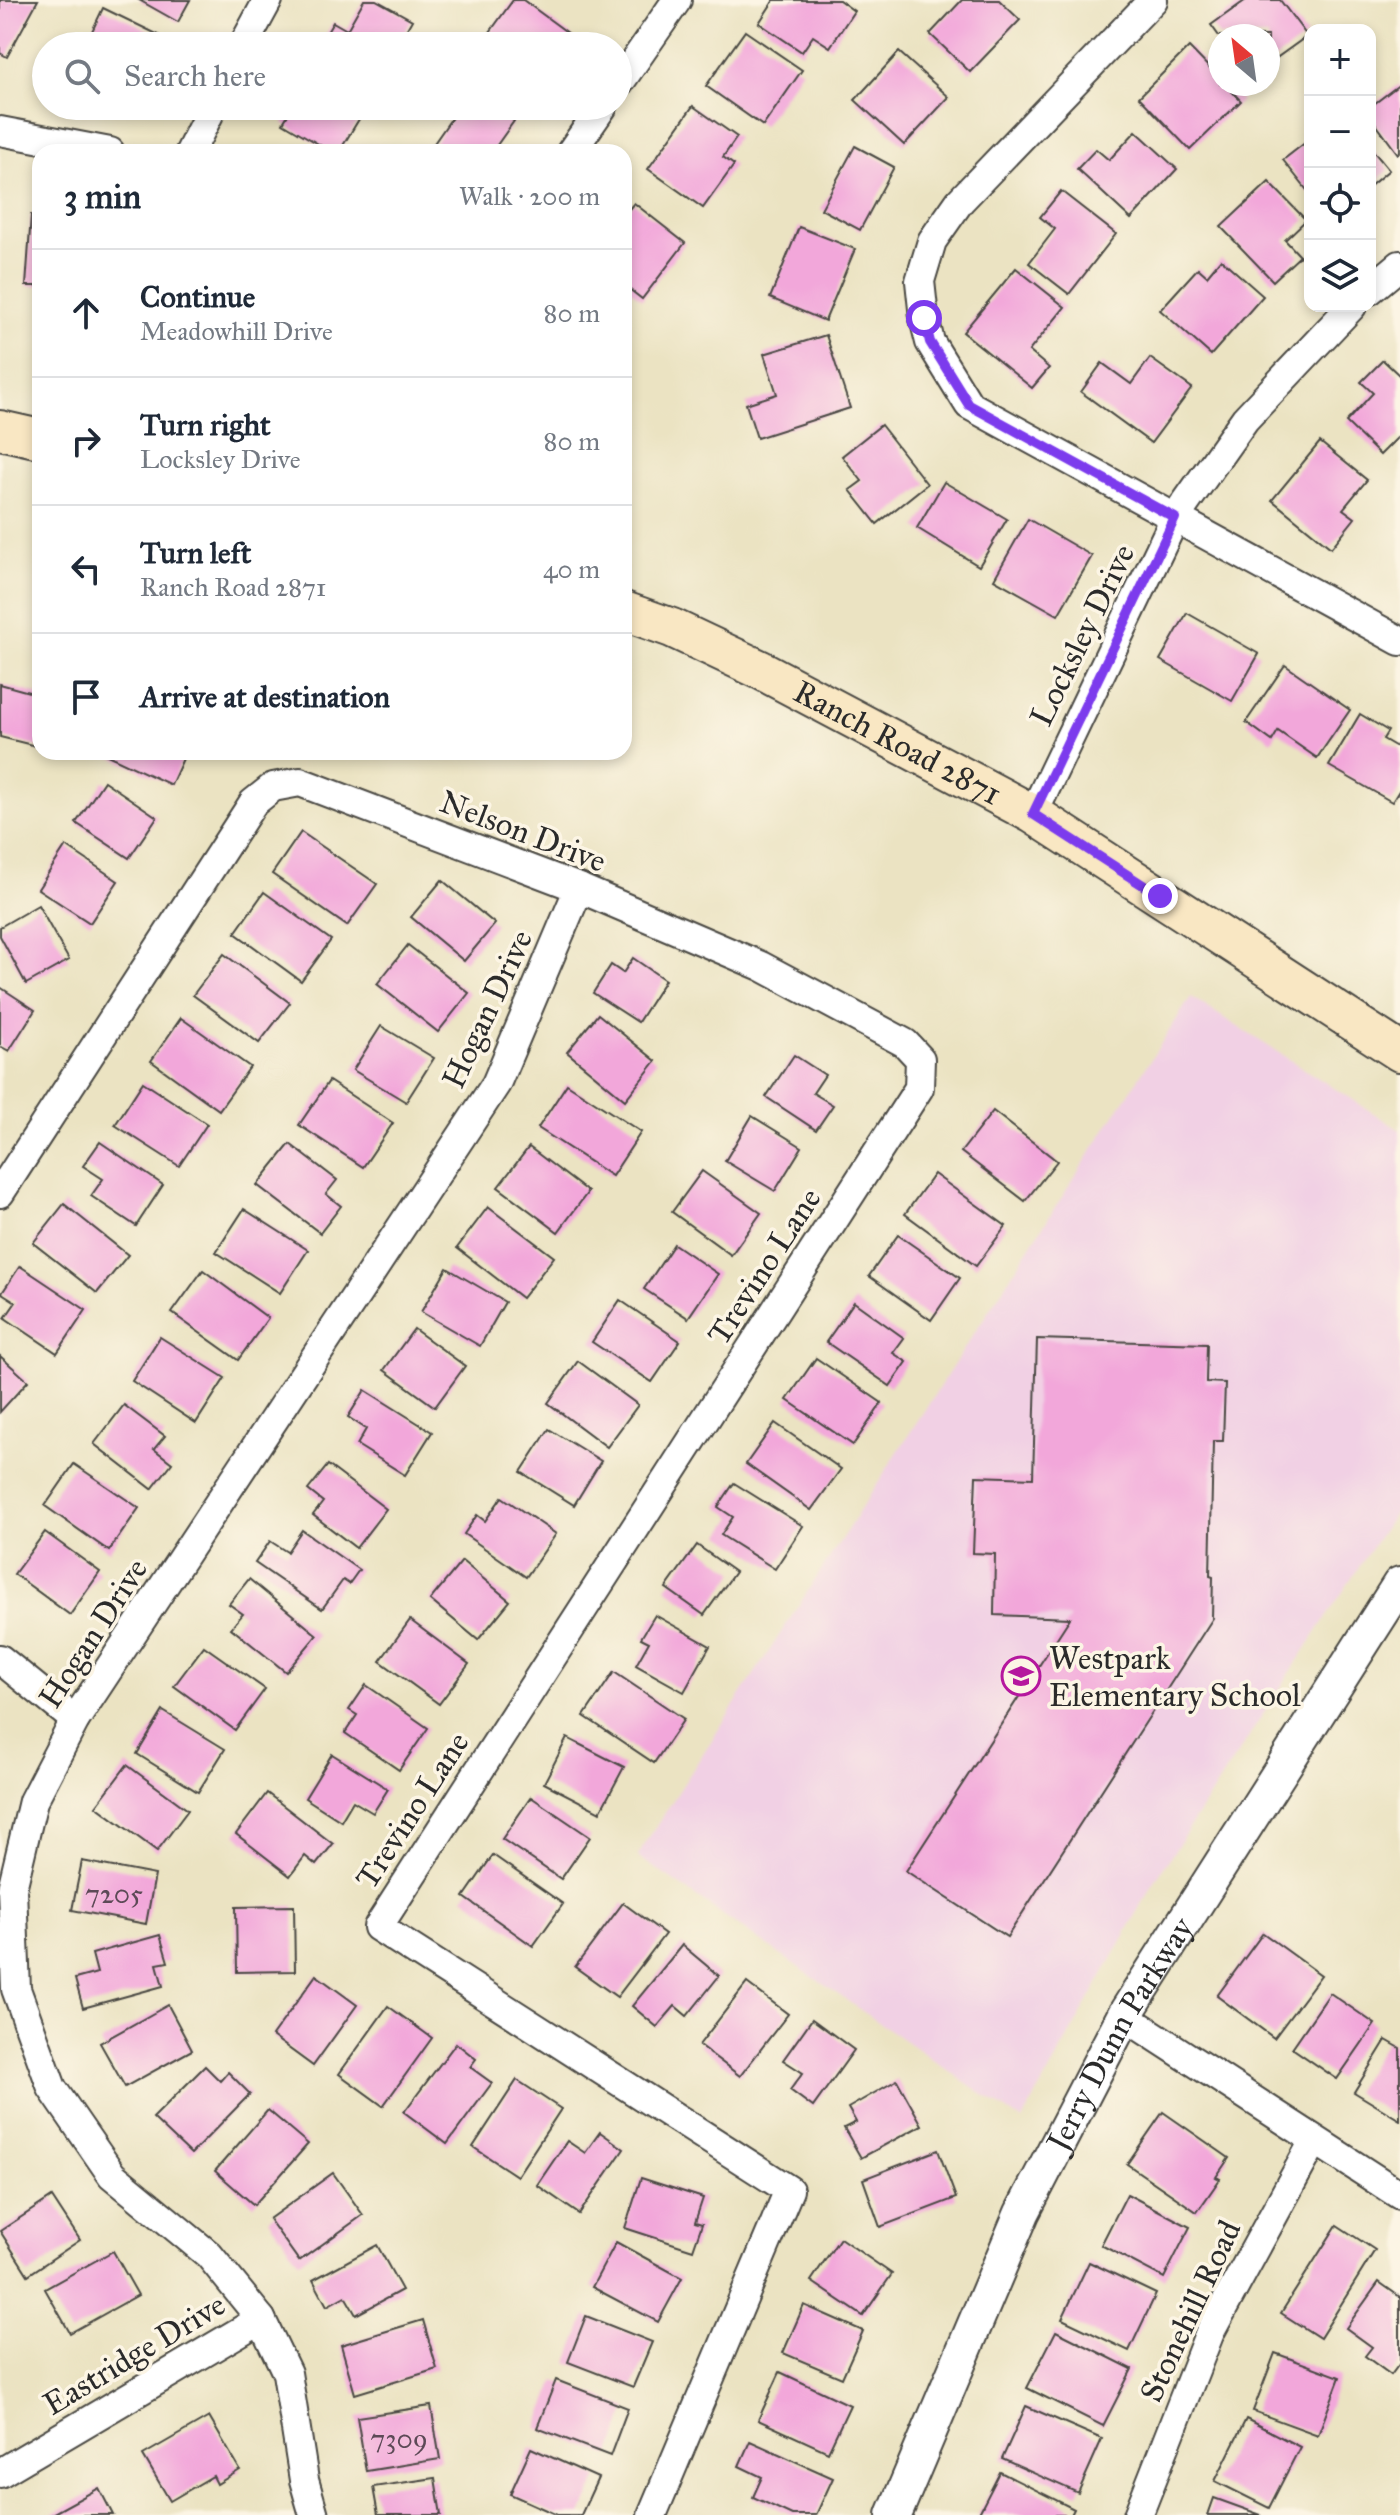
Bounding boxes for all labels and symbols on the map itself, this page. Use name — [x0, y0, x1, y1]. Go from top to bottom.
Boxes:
north arrow — [1208, 24, 1280, 96]
route start — [906, 300, 942, 336]
street label: Locksley Drive — [1022, 538, 1143, 733]
street label: Ranch Road 2871 — [787, 672, 1008, 814]
street label: Nelson Drive — [434, 782, 611, 881]
route end — [1142, 878, 1178, 914]
street label: Hogan Drive — [434, 924, 541, 1095]
street label: Trevino Lane — [699, 1181, 829, 1352]
street label: Hogan Drive — [31, 1551, 156, 1715]
place label: Westpark Elementary School — [1049, 1639, 1301, 1715]
school or university icon: Westpark Elementary School — [1000, 1655, 1042, 1697]
street label: Trevino Lane — [347, 1725, 477, 1896]
house number: 7205 — [85, 1876, 143, 1911]
street label: Jerry Dunn Parkway — [1037, 1909, 1202, 2160]
street label: Stonehill Road — [1131, 2214, 1249, 2408]
street label: Eastridge Drive — [36, 2285, 232, 2424]
house number: 7309 — [370, 2421, 428, 2456]

